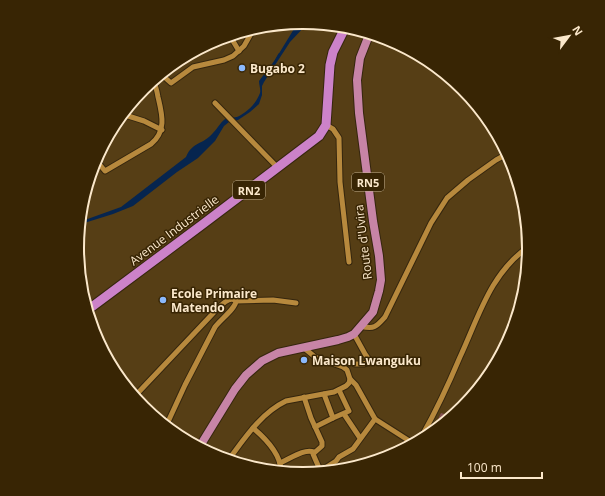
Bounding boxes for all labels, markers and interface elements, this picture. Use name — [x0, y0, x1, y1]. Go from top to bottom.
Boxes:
north arrow — [549, 16, 589, 56]
text: N — [569, 23, 587, 38]
place label: Bugabo 2 — [250, 60, 305, 77]
marker: Bugabo 2 — [237, 63, 247, 73]
road number: RN5 — [352, 173, 384, 191]
road number: RN2 — [233, 181, 265, 199]
street label: Avenue Industrielle — [126, 191, 222, 269]
street label: Route d'Uvira — [350, 204, 376, 280]
place label: Ecole Primaire Matendo — [171, 285, 257, 316]
marker: Ecole Primaire Matendo — [158, 295, 168, 305]
place label: Maison Lwanguku — [312, 352, 421, 369]
marker: Maison Lwanguku — [299, 355, 309, 365]
scale bar — [461, 454, 542, 480]
text: 100 m — [467, 459, 502, 476]

